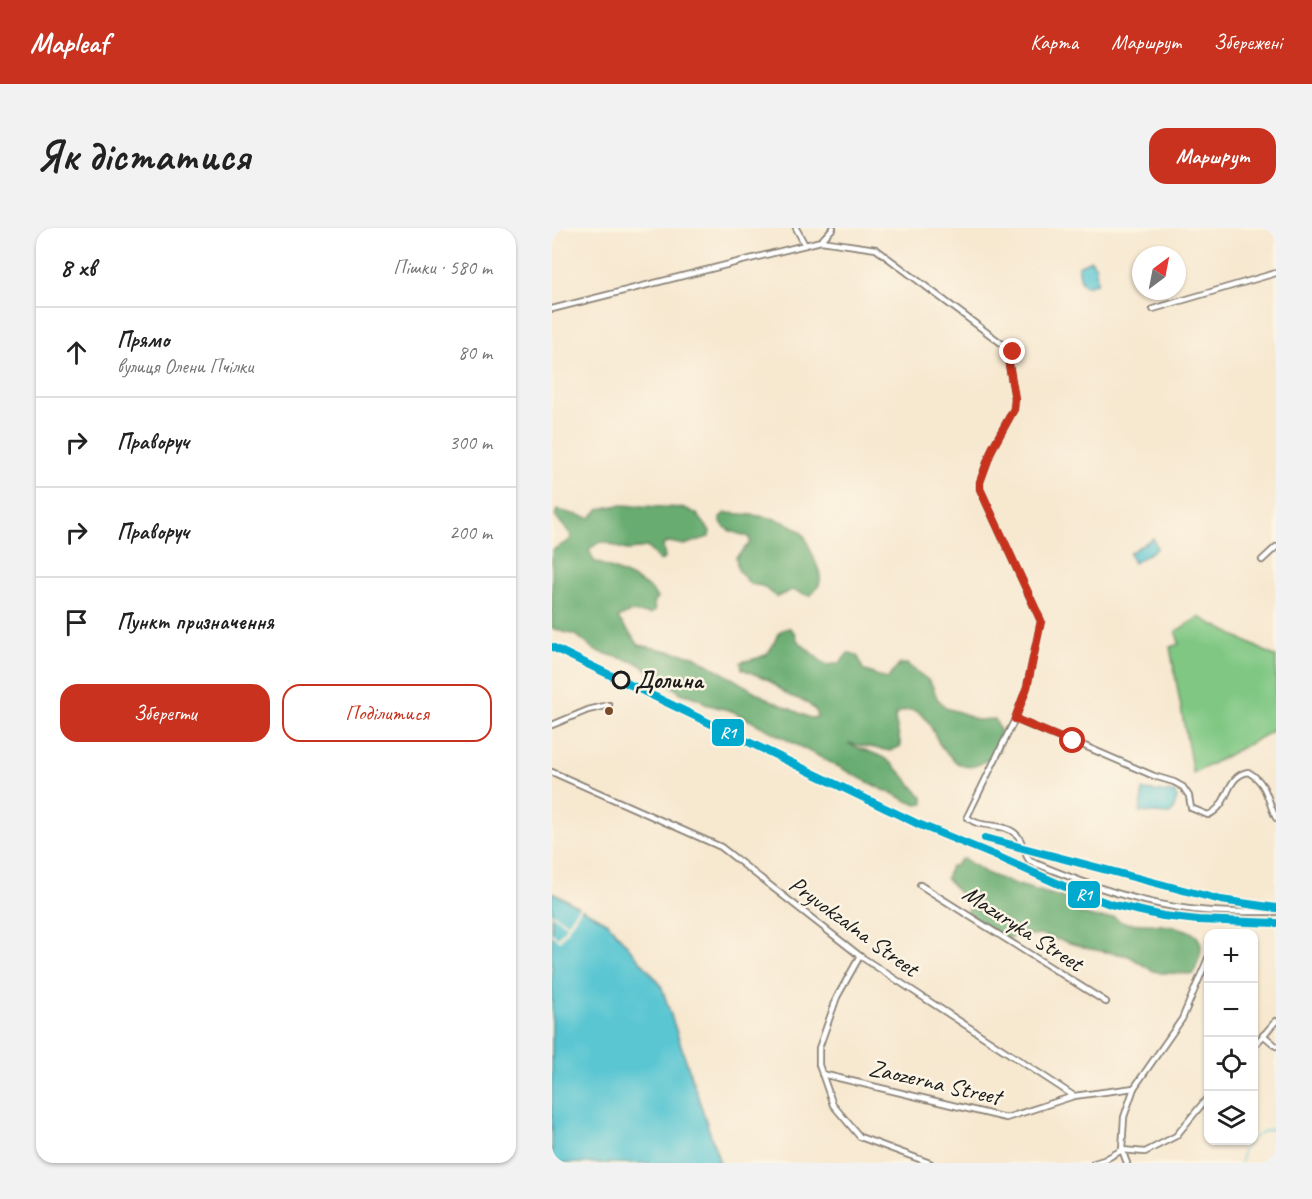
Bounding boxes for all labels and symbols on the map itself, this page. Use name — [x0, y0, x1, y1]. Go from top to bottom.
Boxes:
north arrow — [1132, 246, 1186, 300]
route end — [999, 338, 1025, 364]
place label: Долина — [635, 665, 705, 695]
marker: Долина — [612, 671, 630, 689]
unlabelled marker — [603, 705, 615, 717]
line badge: R1 — [711, 718, 745, 747]
text: R1 — [720, 723, 738, 743]
route start — [1059, 727, 1085, 753]
street label: Pryvokzalna Street — [783, 869, 926, 984]
street label: Mazuryka Street — [957, 878, 1090, 979]
line badge: R1 — [1067, 880, 1101, 909]
text: R1 — [1076, 885, 1094, 905]
street label: Zaozerna Street — [866, 1052, 1007, 1112]

